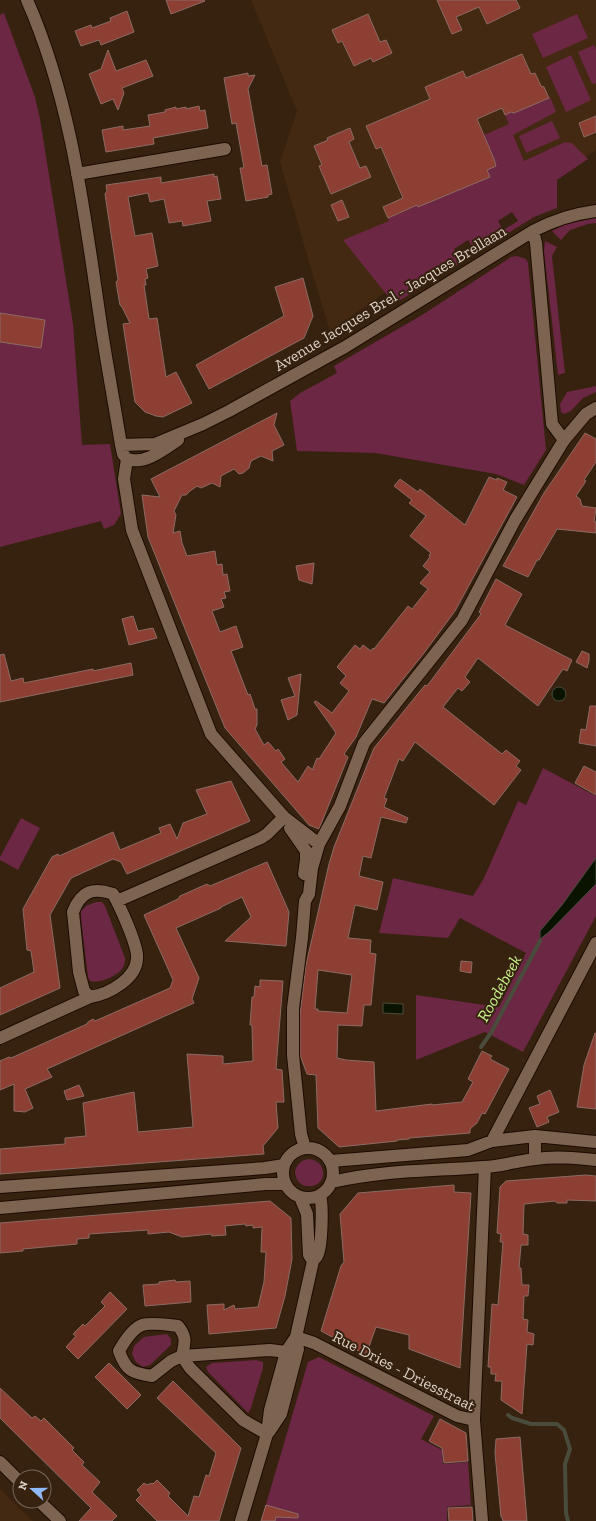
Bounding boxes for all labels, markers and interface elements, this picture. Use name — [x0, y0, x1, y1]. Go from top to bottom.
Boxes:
street label: Avenue Jacques Brel - Jacques Brellaan — [271, 221, 510, 375]
water label: Roodebeek — [472, 951, 526, 1025]
street label: Rue Dries - Driesstraat — [329, 1327, 479, 1415]
north arrow — [12, 1469, 52, 1509]
text: N — [16, 1479, 31, 1492]

